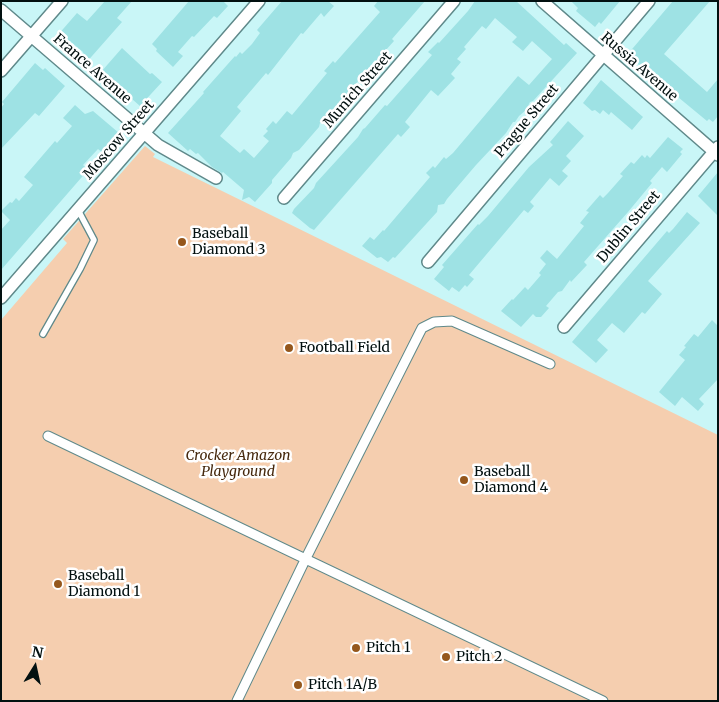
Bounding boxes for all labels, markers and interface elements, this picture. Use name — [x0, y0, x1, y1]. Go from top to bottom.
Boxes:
street label: Russia Avenue — [597, 29, 681, 105]
street label: France Avenue — [50, 31, 134, 107]
street label: Munich Street — [320, 48, 396, 132]
street label: Prague Street — [491, 81, 563, 161]
street label: Moscow Street — [80, 97, 158, 183]
street label: Dublin Street — [594, 188, 664, 266]
place label: Baseball Diamond 3 — [192, 226, 266, 258]
marker: Baseball Diamond 3 — [176, 236, 188, 248]
place label: Football Field — [299, 340, 390, 356]
marker: Football Field — [283, 342, 295, 354]
park label: Crocker Amazon Playground — [185, 448, 291, 481]
place label: Baseball Diamond 4 — [474, 464, 548, 497]
marker: Baseball Diamond 4 — [458, 474, 470, 486]
place label: Baseball Diamond 1 — [68, 568, 140, 600]
marker: Baseball Diamond 1 — [52, 578, 64, 590]
place label: Pitch 1 — [366, 640, 410, 656]
north arrow — [10, 642, 60, 692]
text: N — [31, 642, 45, 662]
marker: Pitch 1 — [350, 642, 362, 654]
place label: Pitch 2 — [456, 649, 502, 665]
marker: Pitch 2 — [440, 651, 452, 663]
place label: Pitch 1A/B — [308, 677, 377, 693]
marker: Pitch 1A/B — [292, 679, 304, 691]

